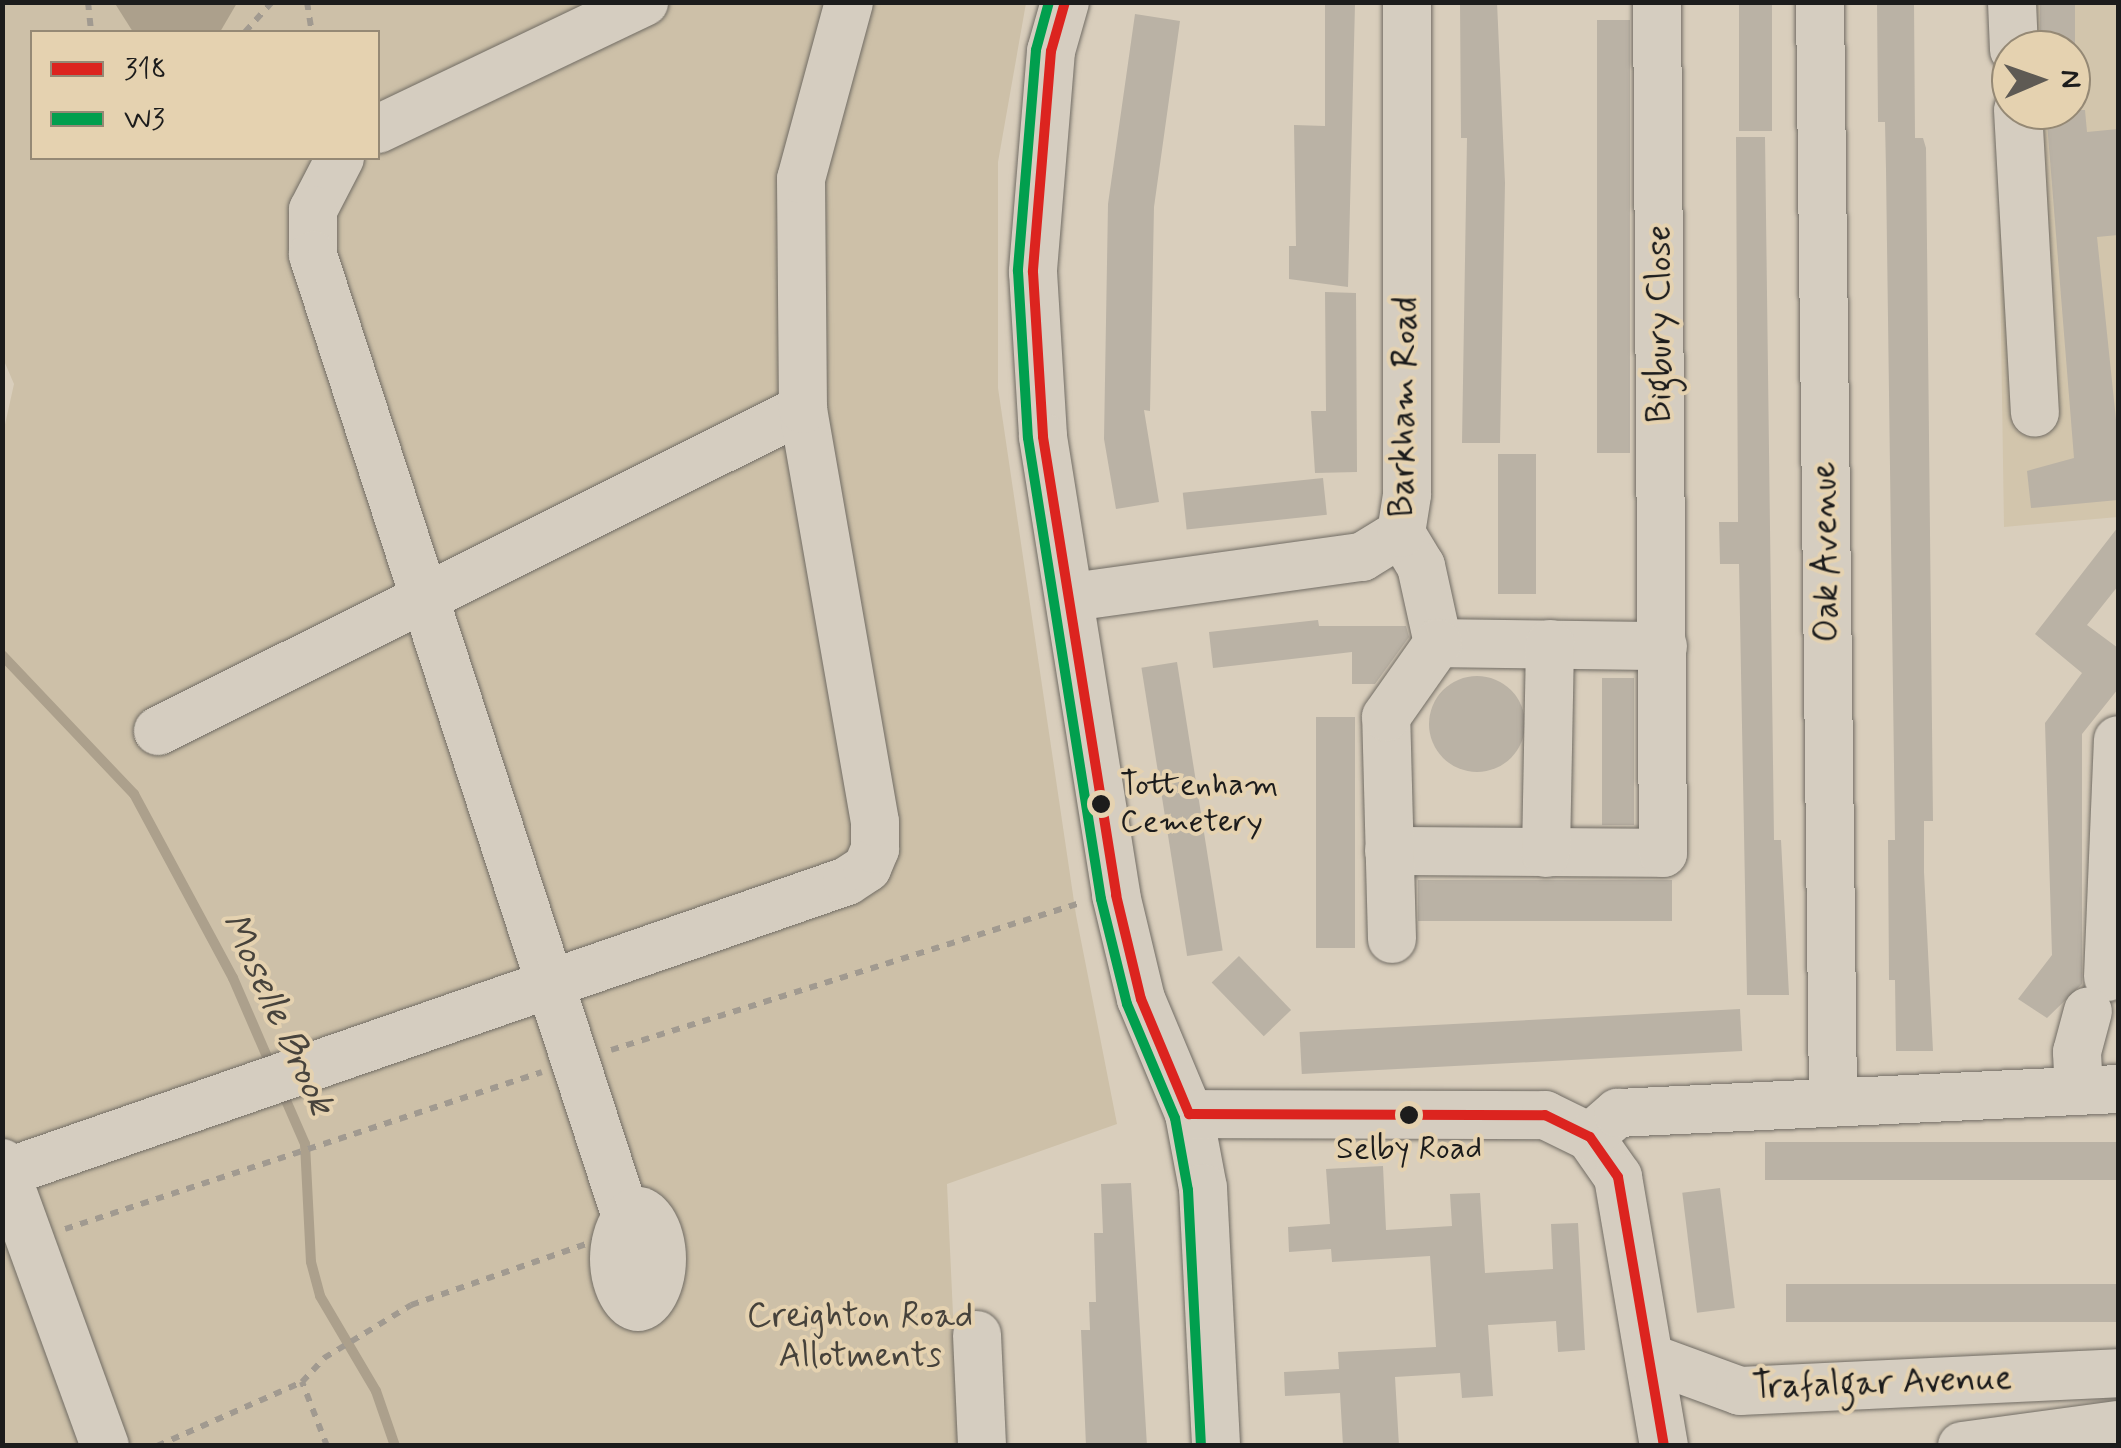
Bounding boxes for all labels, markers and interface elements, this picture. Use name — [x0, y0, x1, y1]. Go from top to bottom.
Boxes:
legend — [30, 30, 380, 160]
north arrow — [1991, 30, 2091, 130]
text: 318 — [124, 50, 167, 89]
text: N — [2051, 69, 2088, 89]
text: W3 — [124, 100, 165, 139]
street label: Bigbury Close — [1639, 225, 1681, 423]
street label: Barkham Road — [1381, 297, 1427, 517]
street label: Oak Avenue — [1803, 463, 1849, 641]
place label: Tottenham Cemetery — [1120, 767, 1279, 842]
marker: Tottenham Cemetery — [1091, 794, 1111, 814]
water label: Moselle Brook — [210, 905, 344, 1123]
marker: Selby Road — [1399, 1105, 1419, 1125]
place label: Selby Road — [1336, 1130, 1482, 1168]
park label: Creighton Road Allotments — [749, 1295, 971, 1377]
street label: Trafalgar Avenue — [1751, 1357, 2013, 1409]

